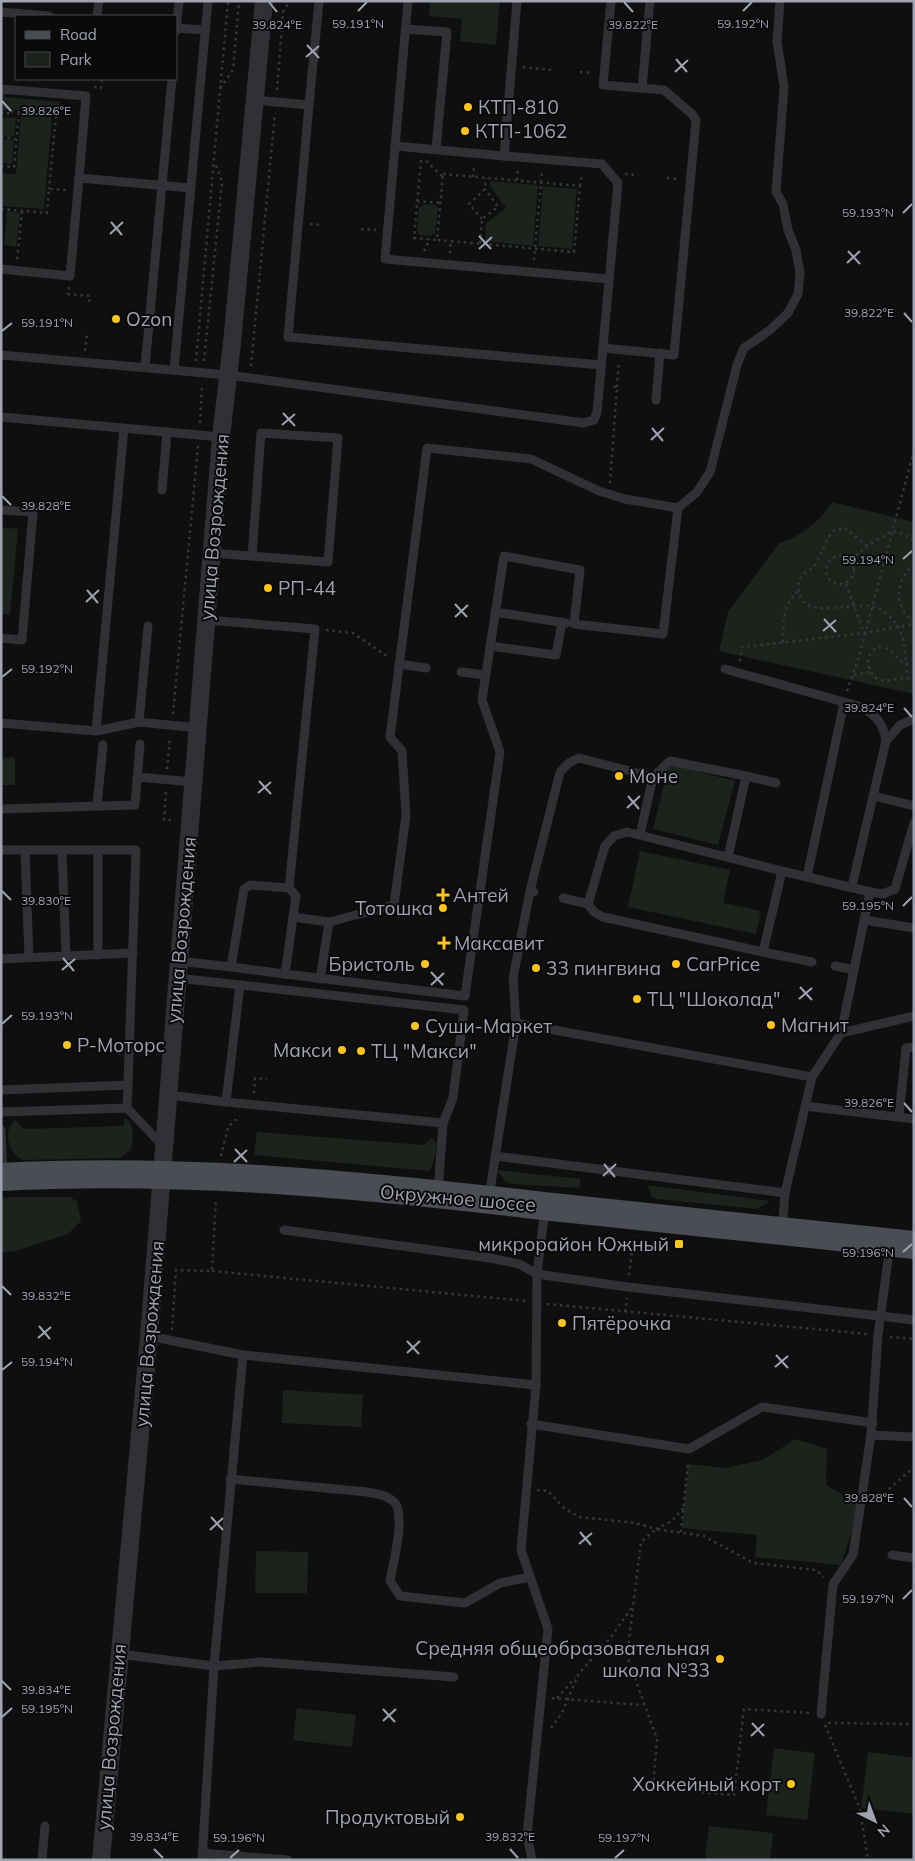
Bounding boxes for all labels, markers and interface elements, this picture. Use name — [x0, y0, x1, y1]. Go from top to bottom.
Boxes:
legend — [15, 15, 178, 80]
text: 59.191°N — [332, 16, 384, 31]
text: 59.192°N — [717, 16, 769, 31]
text: 39.824°E — [252, 17, 302, 32]
text: 39.822°E — [608, 17, 658, 32]
text: Road — [60, 25, 97, 44]
text: Park — [60, 50, 92, 69]
place label: КТП-810 — [478, 95, 559, 119]
marker: КТП-810 — [462, 101, 474, 113]
text: 39.826°E — [21, 103, 71, 118]
place label: КТП-1062 — [475, 119, 567, 143]
marker: КТП-1062 — [459, 125, 471, 137]
text: 59.193°N — [842, 205, 894, 220]
text: 39.822°E — [844, 305, 894, 320]
place label: Ozon — [126, 307, 172, 331]
marker: Ozon — [110, 313, 122, 325]
text: 59.191°N — [21, 315, 73, 330]
street label: улица Возрождения — [194, 433, 234, 621]
text: 39.828°E — [21, 498, 71, 513]
text: 59.194°N — [842, 552, 894, 567]
place label: РП-44 — [278, 576, 336, 600]
marker: РП-44 — [262, 582, 274, 594]
text: 59.192°N — [21, 661, 73, 676]
text: 39.824°E — [844, 700, 894, 715]
place label: Моне — [629, 764, 678, 788]
marker: Моне — [613, 770, 625, 782]
street label: улица Возрождения — [161, 836, 201, 1024]
place label: Антей — [453, 883, 509, 907]
marker: Антей — [437, 889, 449, 901]
text: 39.830°E — [21, 893, 71, 908]
place label: Тотошка — [355, 896, 433, 920]
text: 59.195°N — [842, 898, 894, 913]
marker: Тотошка — [437, 902, 449, 914]
place label: Максавит — [454, 931, 544, 955]
marker: Максавит — [438, 937, 450, 949]
place label: Бристоль — [329, 952, 415, 976]
place label: CarPrice — [686, 952, 760, 976]
place label: 33 пингвина — [546, 956, 661, 980]
marker: Бристоль — [419, 958, 431, 970]
marker: CarPrice — [670, 958, 682, 970]
marker: 33 пингвина — [530, 962, 542, 974]
place label: ТЦ "Шоколад" — [647, 987, 781, 1011]
marker: ТЦ "Шоколад" — [631, 993, 643, 1005]
text: 59.193°N — [21, 1008, 73, 1023]
place label: Магнит — [781, 1013, 849, 1037]
place label: Суши-Маркет — [425, 1014, 552, 1038]
marker: Магнит — [765, 1019, 777, 1031]
marker: Суши-Маркет — [409, 1020, 421, 1032]
place label: Р-Моторс — [77, 1033, 165, 1057]
place label: Макси — [273, 1038, 332, 1062]
marker: Р-Моторс — [61, 1039, 73, 1051]
place label: ТЦ "Макси" — [371, 1039, 477, 1063]
marker: Макси — [336, 1044, 348, 1056]
marker: ТЦ "Макси" — [355, 1045, 367, 1057]
text: 39.826°E — [844, 1095, 894, 1110]
street label: Окружное шоссе — [379, 1179, 537, 1217]
place label: микрорайон Южный — [478, 1232, 669, 1256]
marker: микрорайон Южный — [673, 1238, 685, 1250]
street label: улица Возрождения — [129, 1240, 169, 1428]
text: 59.196°N — [842, 1245, 894, 1260]
text: 39.832°E — [21, 1288, 71, 1303]
place label: Пятёрочка — [572, 1311, 671, 1335]
marker: Пятёрочка — [556, 1317, 568, 1329]
text: 59.194°N — [21, 1354, 73, 1369]
text: 39.828°E — [844, 1490, 894, 1505]
text: 59.197°N — [842, 1591, 894, 1606]
place label: Средняя общеобразовательная школа №33 — [415, 1636, 710, 1682]
street label: улица Возрождения — [91, 1643, 131, 1831]
marker: Средняя общеобразовательная школа №33 — [714, 1653, 726, 1665]
text: 39.834°E — [21, 1682, 71, 1697]
text: 59.195°N — [21, 1701, 73, 1716]
place label: Хоккейный корт — [632, 1772, 781, 1796]
marker: Хоккейный корт — [785, 1778, 797, 1790]
north arrow — [850, 1796, 900, 1846]
place label: Продуктовый — [325, 1805, 450, 1829]
marker: Продуктовый — [454, 1811, 466, 1823]
text: N — [874, 1820, 894, 1841]
text: 39.834°E — [129, 1829, 179, 1844]
text: 39.832°E — [485, 1829, 535, 1844]
text: 59.196°N — [213, 1830, 265, 1845]
text: 59.197°N — [598, 1830, 650, 1845]

